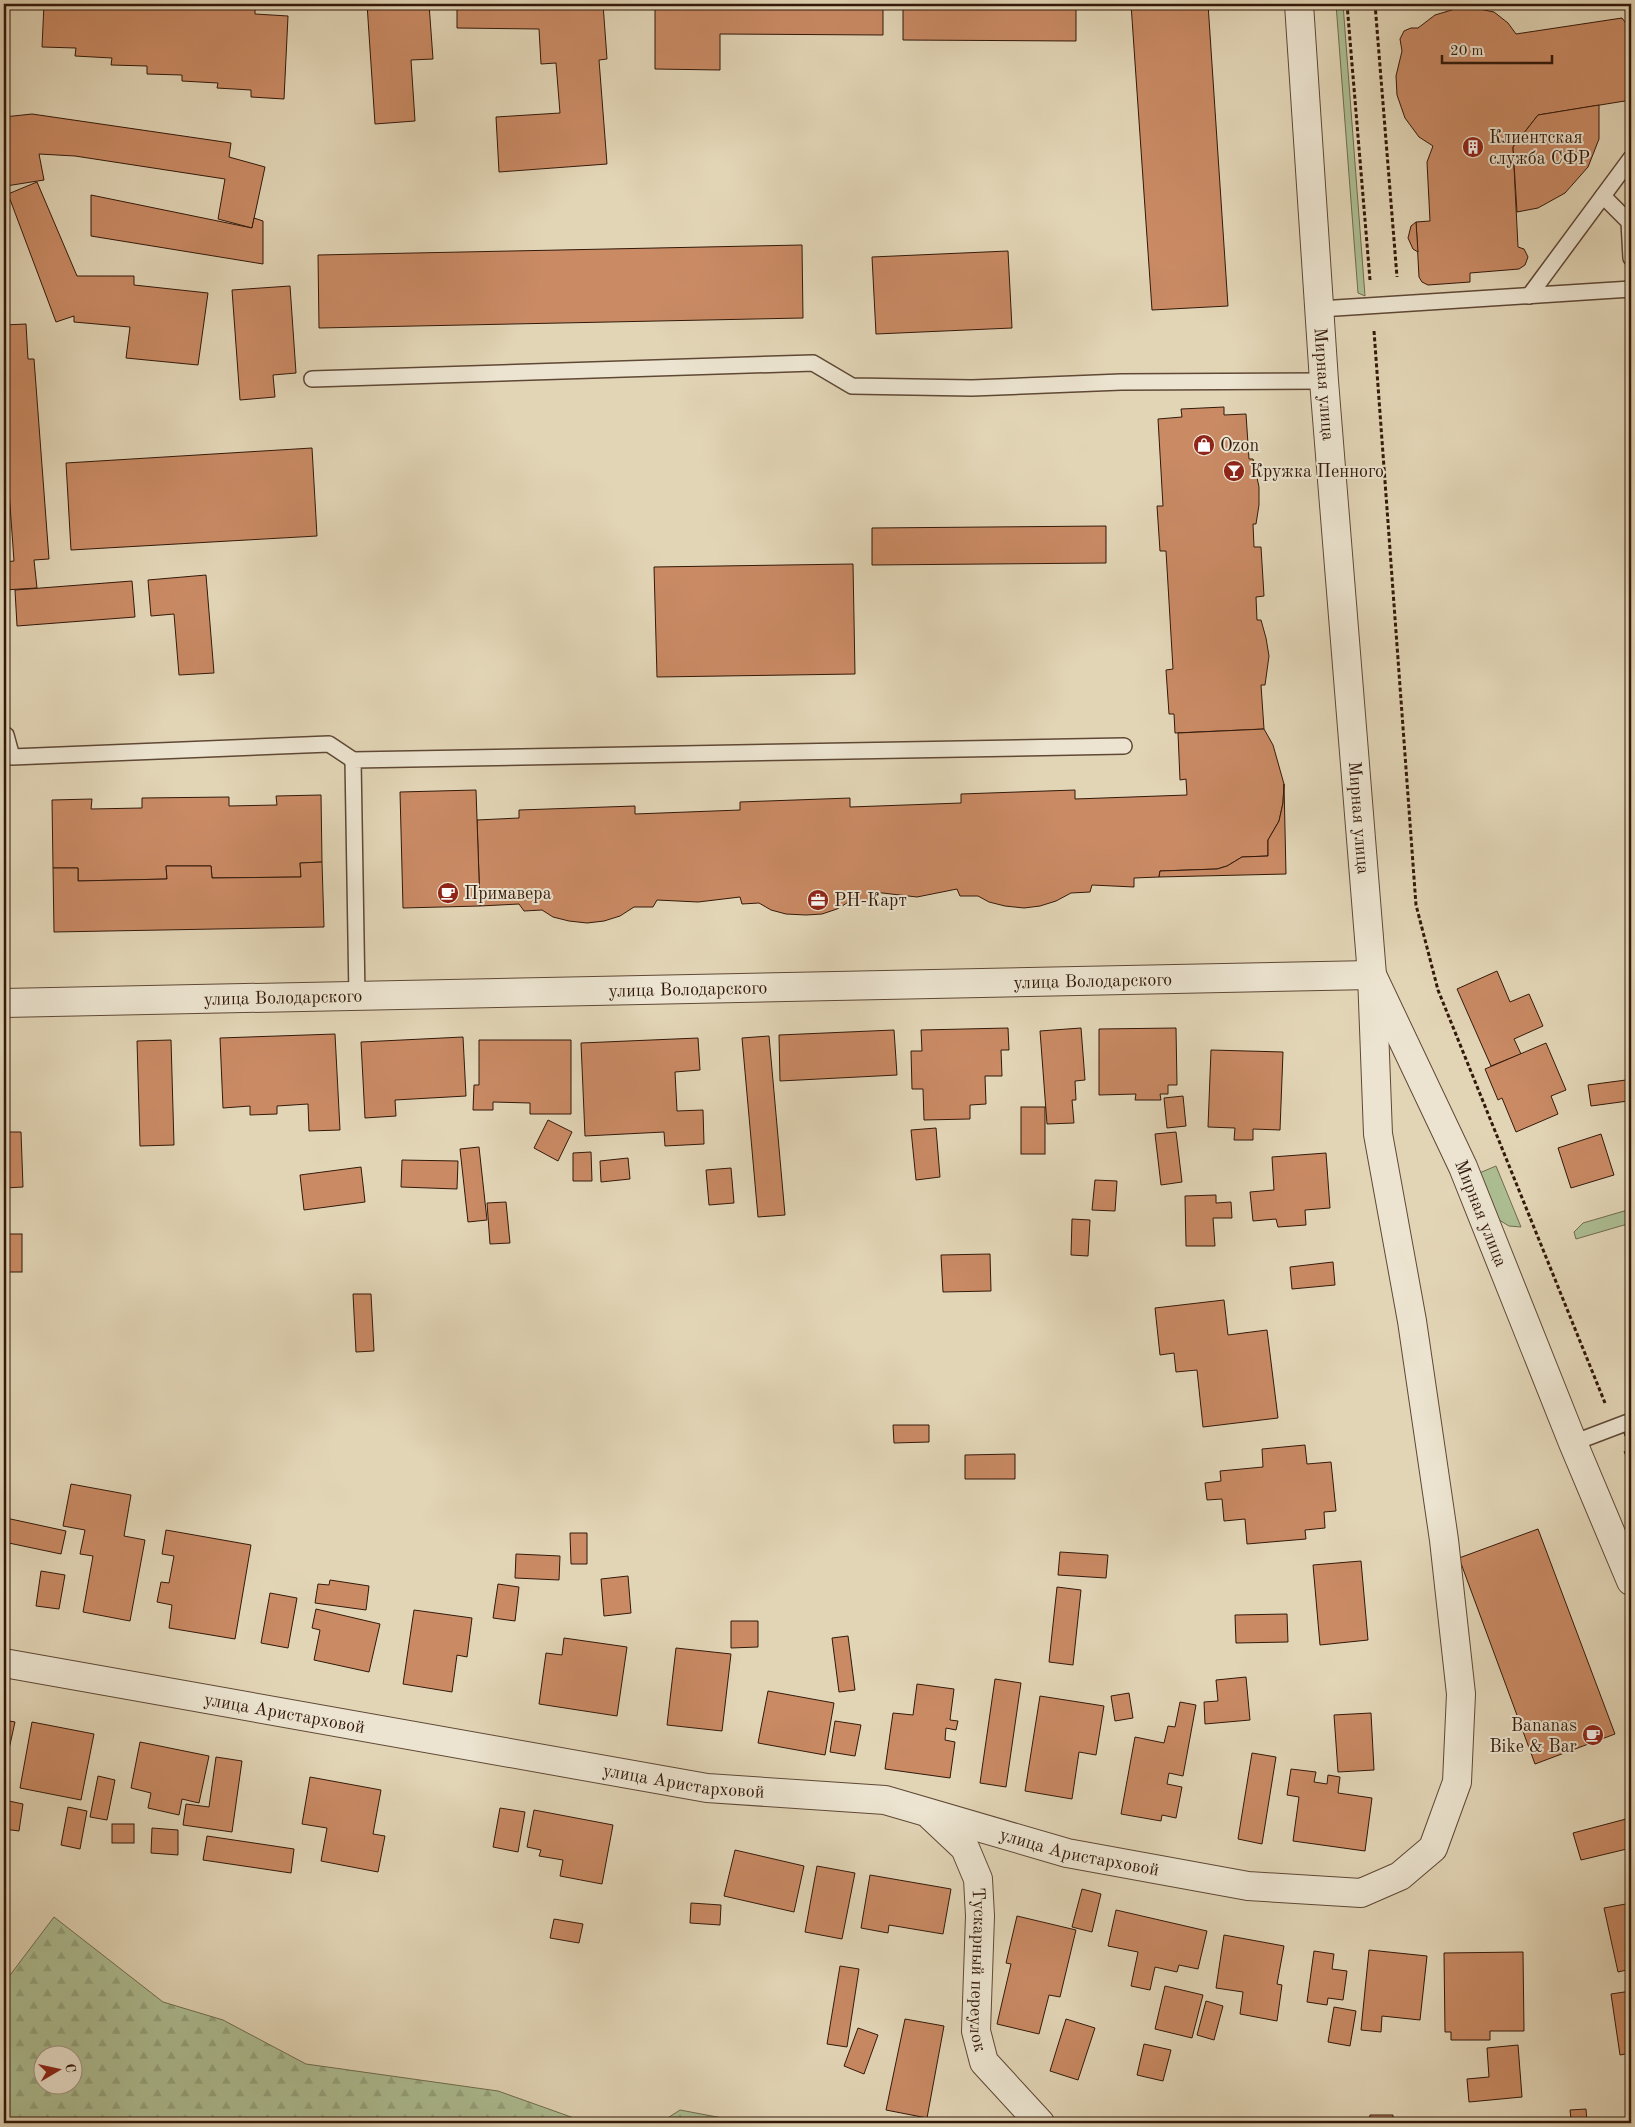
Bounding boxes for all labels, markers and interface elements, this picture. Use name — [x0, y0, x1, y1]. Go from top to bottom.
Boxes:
scale bar — [1442, 32, 1552, 64]
text: 20 m — [1450, 44, 1484, 59]
place label: Клиентская служба СФР — [1489, 129, 1590, 168]
building icon: Клиентская служба СФР — [1461, 135, 1485, 159]
street label: Мирная улица — [1310, 327, 1337, 442]
shop icon: Ozon — [1192, 433, 1216, 457]
place label: Ozon — [1220, 437, 1259, 455]
bar icon: Кружка Пенного — [1222, 459, 1246, 483]
place label: Кружка Пенного — [1250, 463, 1384, 481]
street label: Мирная улица — [1345, 761, 1372, 875]
cafe icon: Примавера — [436, 881, 460, 905]
place label: Примавера — [464, 885, 552, 903]
office icon: РН-Карт — [806, 888, 830, 912]
place label: РН-Карт — [834, 892, 907, 910]
street label: улица Володарского — [1013, 971, 1172, 992]
street label: улица Володарского — [608, 979, 767, 1001]
street label: улица Володарского — [203, 988, 363, 1009]
street label: Мирная улица — [1451, 1158, 1510, 1270]
street label: улица Аристарховой — [202, 1691, 366, 1737]
place label: Bananas Bike & Bar — [1489, 1717, 1578, 1756]
cafe icon: Bananas Bike & Bar — [1581, 1723, 1605, 1747]
street label: улица Аристарховой — [601, 1762, 765, 1802]
street label: улица Аристарховой — [997, 1826, 1161, 1880]
street label: Тускарный переулок — [966, 1887, 989, 2054]
north arrow — [32, 2044, 82, 2094]
text: С — [62, 2062, 77, 2074]

